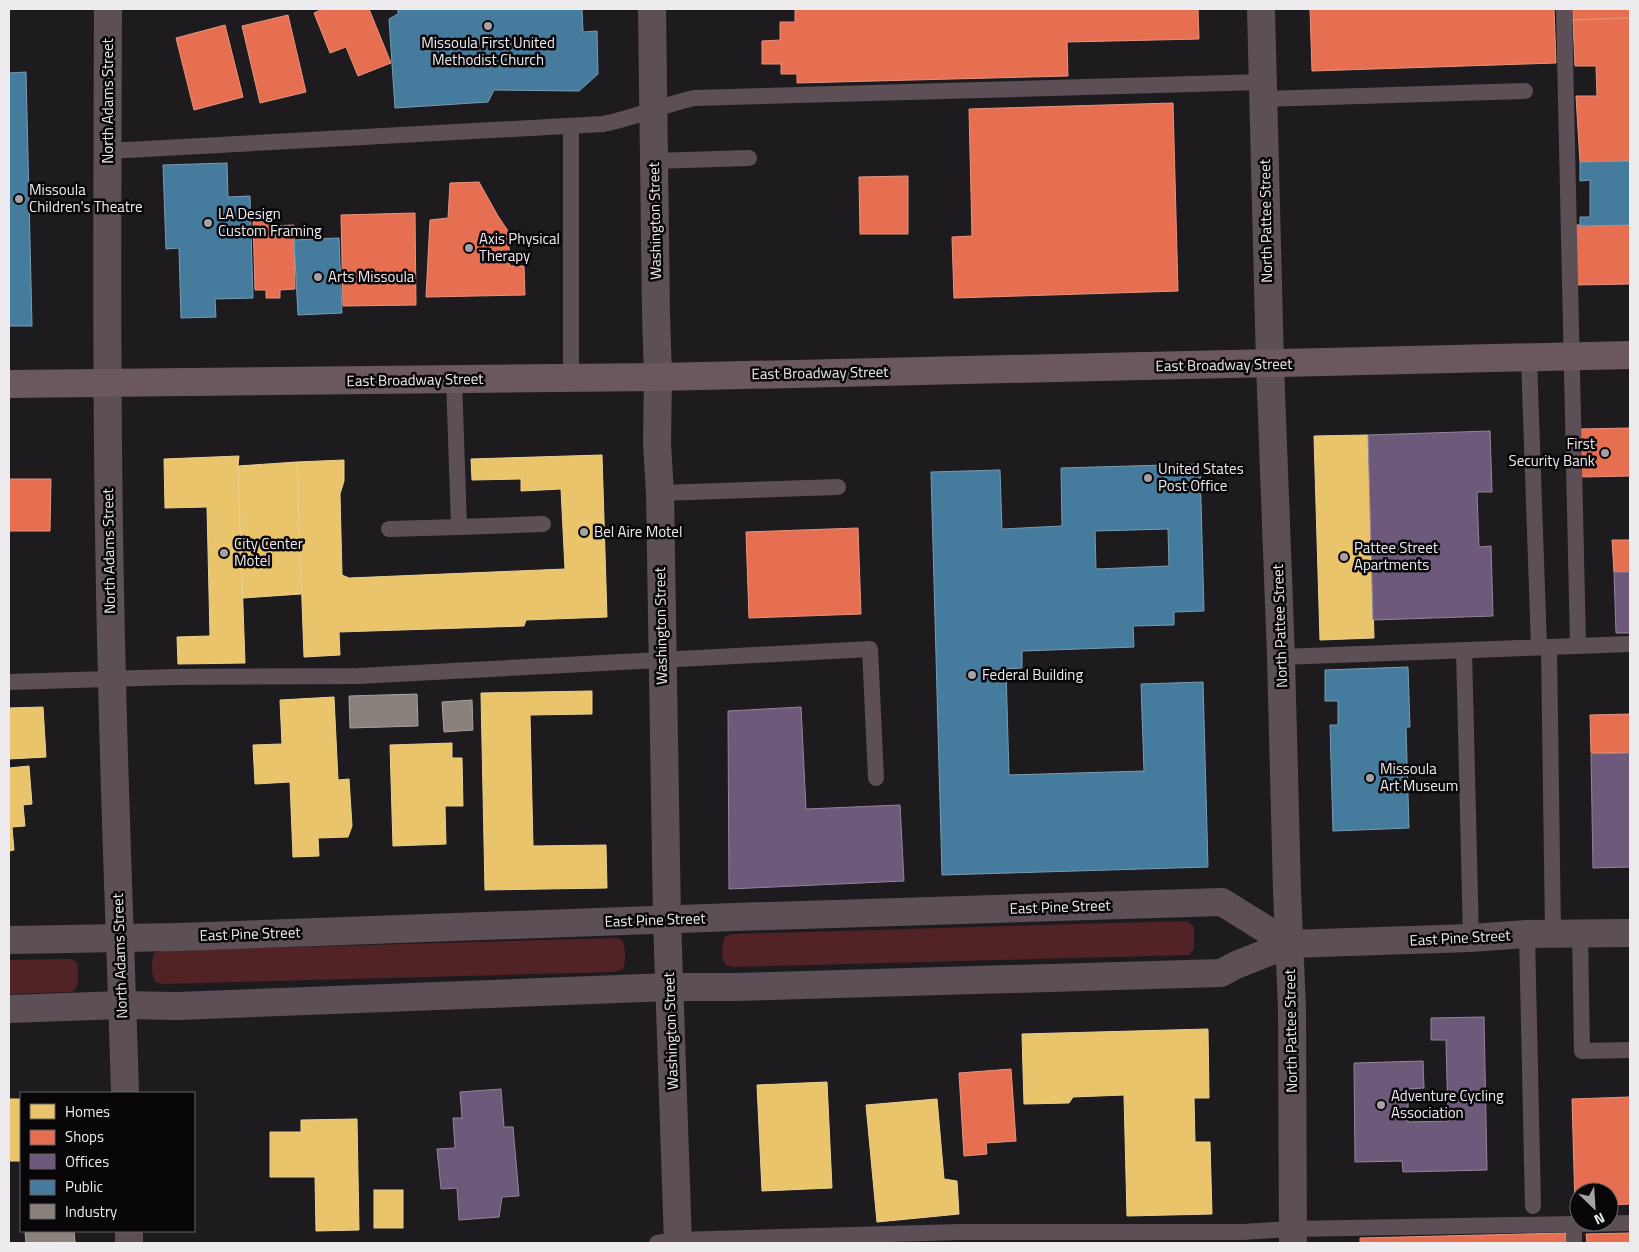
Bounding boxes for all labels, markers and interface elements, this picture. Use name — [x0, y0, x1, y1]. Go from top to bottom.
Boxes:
marker: Missoula First United Methodist Church — [482, 20, 494, 32]
place label: Missoula First United Methodist Church — [421, 31, 555, 71]
street label: North Adams Street — [96, 37, 119, 164]
street label: North Pattee Street — [1253, 158, 1278, 283]
street label: Washington Street — [642, 161, 667, 280]
place label: Missoula Children's Theatre — [29, 178, 143, 218]
marker: Missoula Children's Theatre — [13, 193, 25, 205]
place label: LA Design Custom Framing — [218, 202, 322, 242]
marker: LA Design Custom Framing — [202, 217, 214, 229]
place label: Axis Physical Therapy — [479, 227, 560, 267]
marker: Axis Physical Therapy — [463, 242, 475, 254]
place label: Arts Missoula — [328, 265, 415, 288]
marker: Arts Missoula — [312, 271, 324, 283]
street label: East Broadway Street — [1155, 352, 1293, 377]
street label: East Broadway Street — [751, 360, 889, 385]
street label: East Broadway Street — [346, 367, 484, 392]
place label: First Security Bank — [1509, 432, 1596, 472]
marker: First Security Bank — [1599, 447, 1611, 459]
place label: United States Post Office — [1158, 457, 1244, 497]
marker: United States Post Office — [1142, 472, 1154, 484]
street label: North Adams Street — [96, 487, 121, 614]
place label: Bel Aire Motel — [594, 520, 682, 543]
marker: Bel Aire Motel — [578, 526, 590, 538]
place label: City Center Motel — [234, 532, 303, 572]
place label: Pattee Street Apartments — [1354, 536, 1439, 576]
marker: City Center Motel — [218, 547, 230, 559]
marker: Pattee Street Apartments — [1338, 551, 1350, 563]
street label: North Pattee Street — [1266, 563, 1293, 688]
street label: Washington Street — [648, 566, 673, 685]
place label: Federal Building — [982, 663, 1083, 686]
marker: Federal Building — [966, 669, 978, 681]
place label: Missoula Art Museum — [1380, 757, 1458, 797]
marker: Missoula Art Museum — [1364, 772, 1376, 784]
street label: North Adams Street — [106, 892, 133, 1019]
street label: East Pine Street — [1009, 893, 1112, 920]
street label: East Pine Street — [604, 906, 707, 933]
street label: East Pine Street — [199, 920, 302, 947]
street label: East Pine Street — [1409, 923, 1512, 952]
street label: North Pattee Street — [1278, 968, 1303, 1093]
street label: Washington Street — [657, 971, 684, 1090]
place label: Adventure Cycling Association — [1391, 1084, 1504, 1124]
legend — [20, 1092, 195, 1232]
marker: Adventure Cycling Association — [1375, 1099, 1387, 1111]
text: Homes — [65, 1100, 110, 1123]
text: Shops — [65, 1125, 104, 1148]
text: Offices — [65, 1150, 109, 1173]
text: Public — [65, 1175, 103, 1198]
north arrow — [1569, 1182, 1619, 1232]
text: Industry — [65, 1200, 117, 1223]
text: N — [1591, 1208, 1609, 1231]

